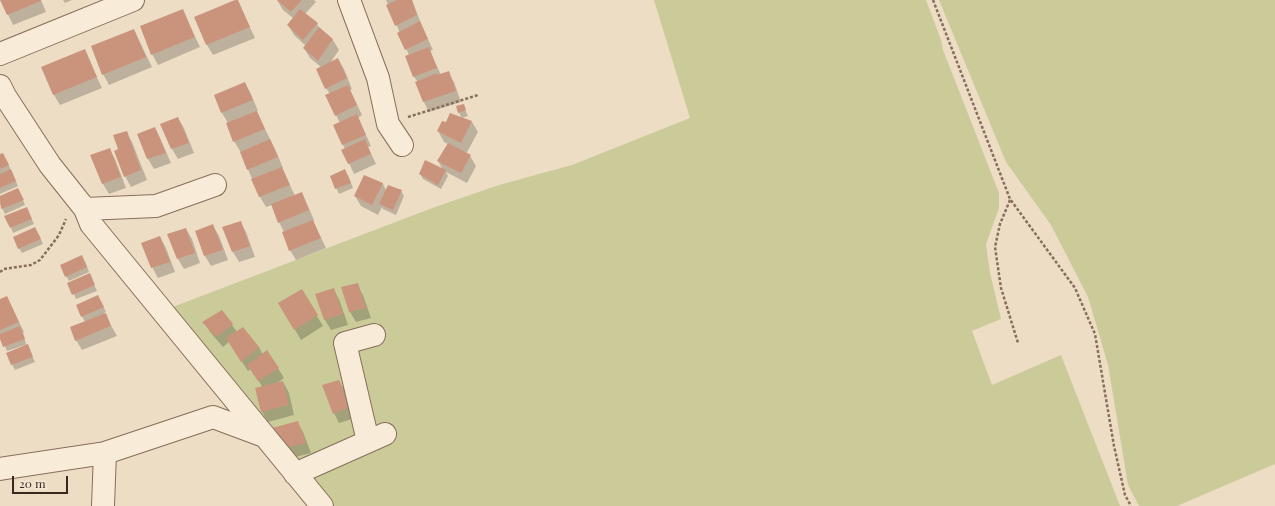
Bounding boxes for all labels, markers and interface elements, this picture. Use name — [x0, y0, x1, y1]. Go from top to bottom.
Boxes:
scale bar — [14, 468, 70, 494]
text: 20 m — [19, 475, 46, 491]

